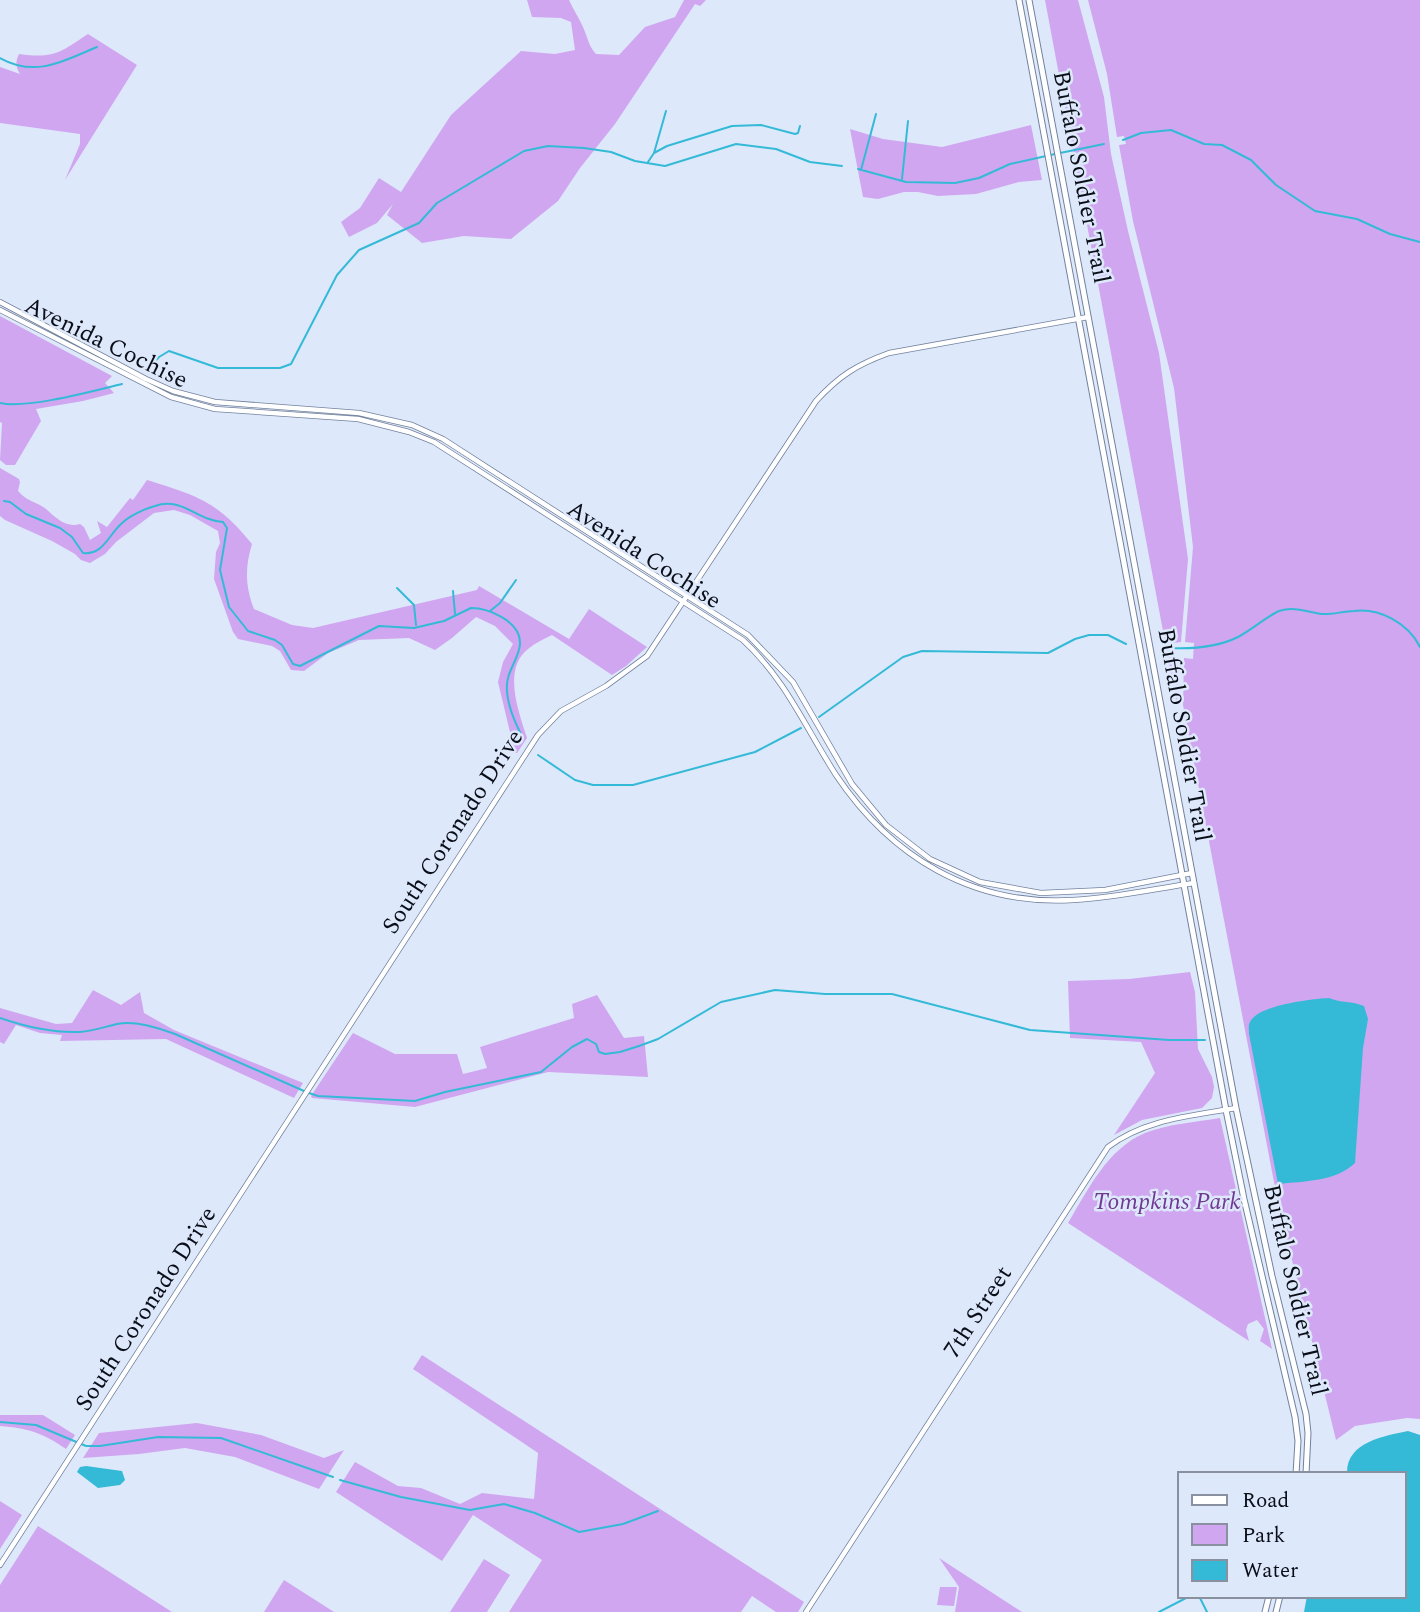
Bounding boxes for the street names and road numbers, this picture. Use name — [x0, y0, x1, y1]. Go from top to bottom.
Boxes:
street label: Buffalo Soldier Trail — [1043, 67, 1119, 287]
street label: Avenida Cochise — [18, 288, 194, 398]
street label: Avenida Cochise — [560, 491, 728, 619]
street label: Buffalo Soldier Trail — [1148, 625, 1220, 845]
street label: South Coronado Drive — [373, 723, 533, 941]
street label: Buffalo Soldier Trail — [1253, 1181, 1337, 1399]
street label: South Coronado Drive — [66, 1200, 226, 1418]
street label: 7th Street — [935, 1259, 1021, 1365]

